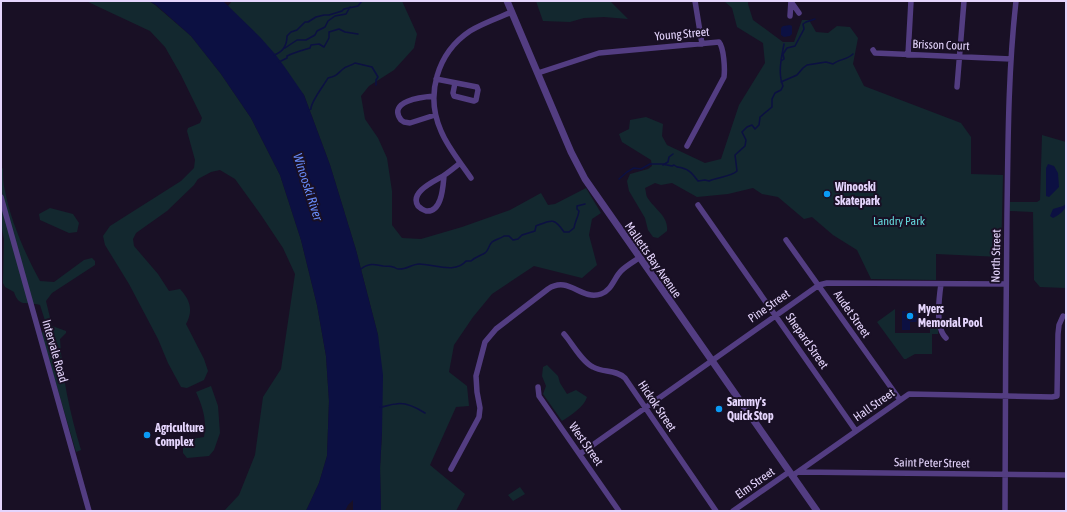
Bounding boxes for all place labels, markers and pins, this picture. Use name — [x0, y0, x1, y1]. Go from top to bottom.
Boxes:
place label: Winooski Skatepark — [834, 180, 880, 208]
marker: Winooski Skatepark — [822, 189, 832, 199]
place label: Myers Memorial Pool — [918, 302, 984, 330]
marker: Myers Memorial Pool — [905, 311, 915, 321]
place label: Sammy's Quick Stop — [727, 395, 774, 423]
marker: Sammy's Quick Stop — [714, 404, 724, 414]
place label: Agriculture Complex — [154, 421, 205, 449]
marker: Agriculture Complex — [142, 430, 152, 440]

